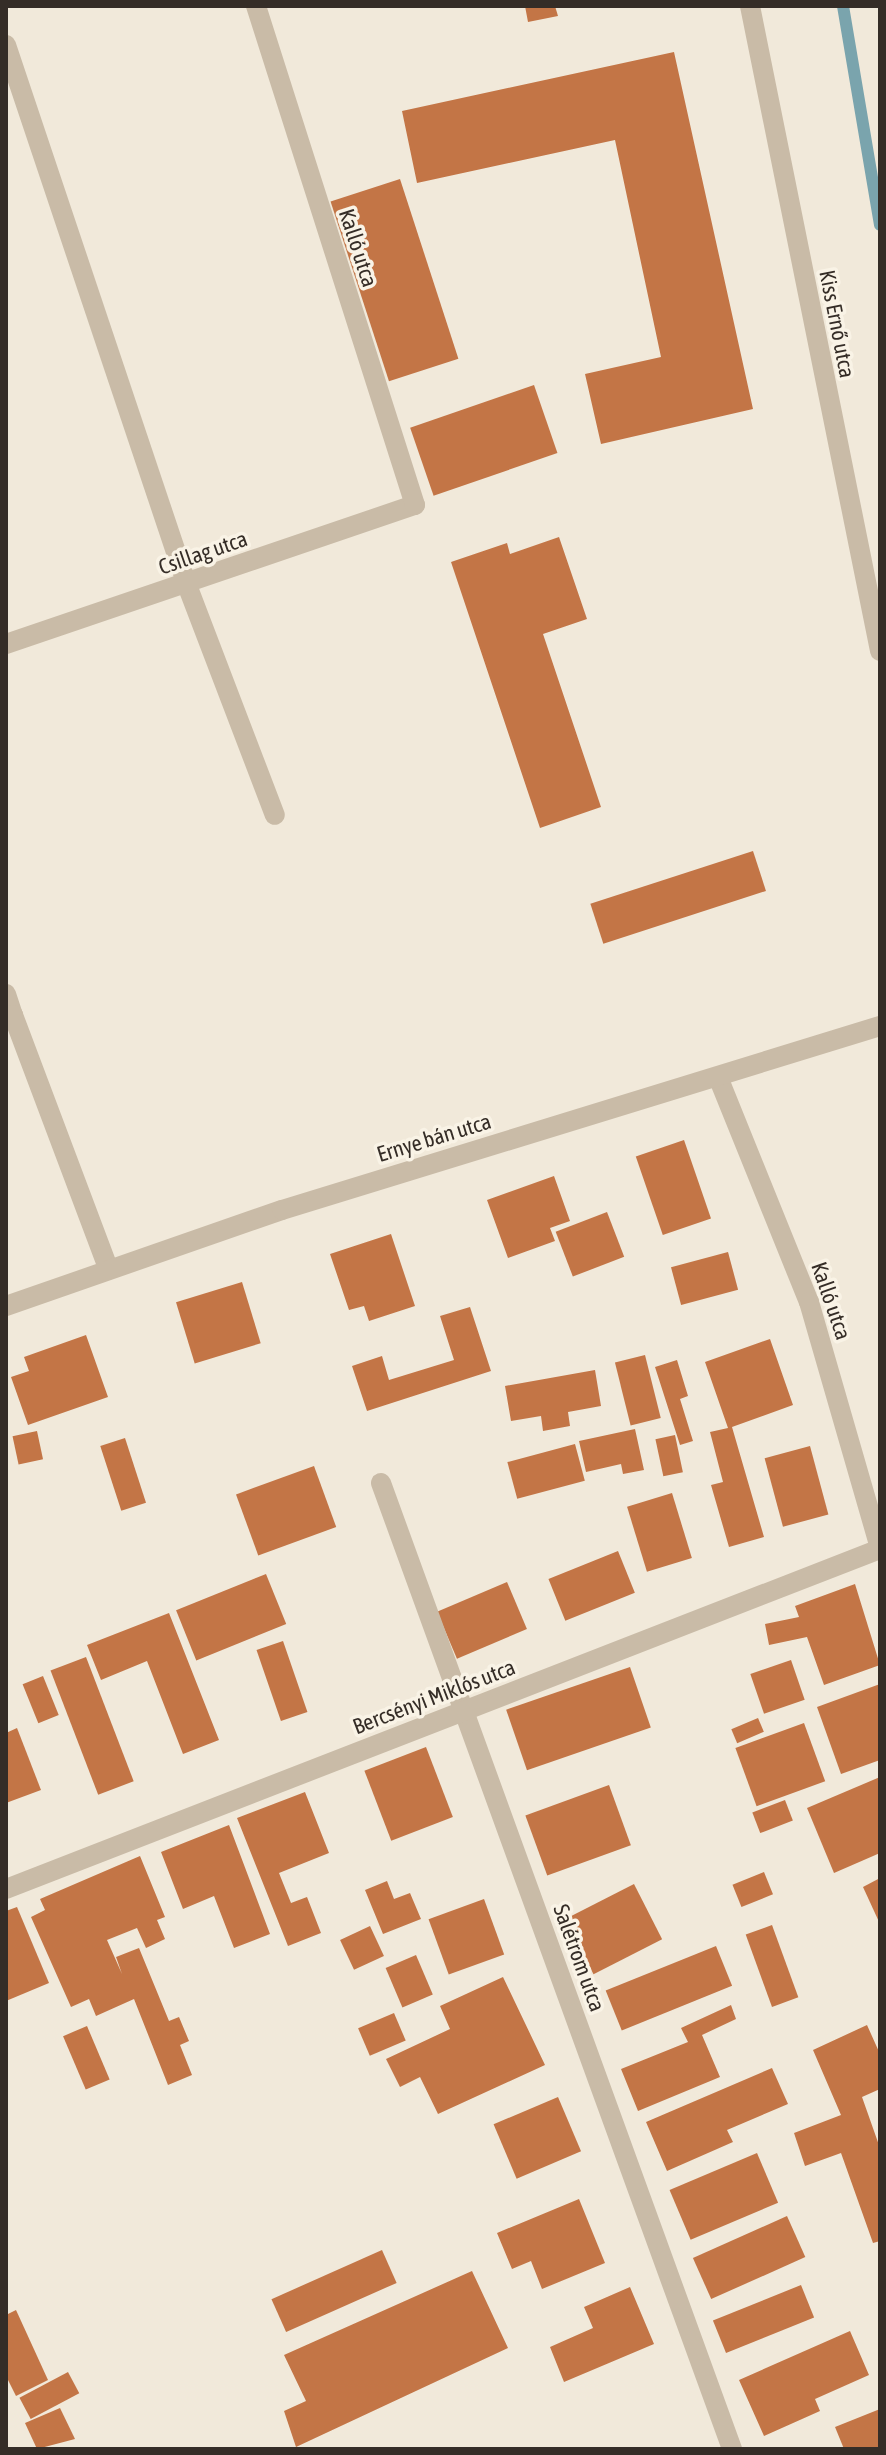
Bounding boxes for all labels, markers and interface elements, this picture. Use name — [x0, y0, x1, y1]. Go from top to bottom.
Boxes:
street label: Kalló utca — [333, 206, 383, 290]
street label: Kiss Ernő utca — [814, 268, 860, 380]
street label: Csillag utca — [155, 526, 251, 580]
street label: Ernye bán utca — [374, 1108, 494, 1168]
street label: Kalló utca — [805, 1259, 857, 1343]
street label: Bercsényi Miklós utca — [349, 1654, 519, 1740]
street label: Salétrom utca — [547, 1901, 611, 2015]

